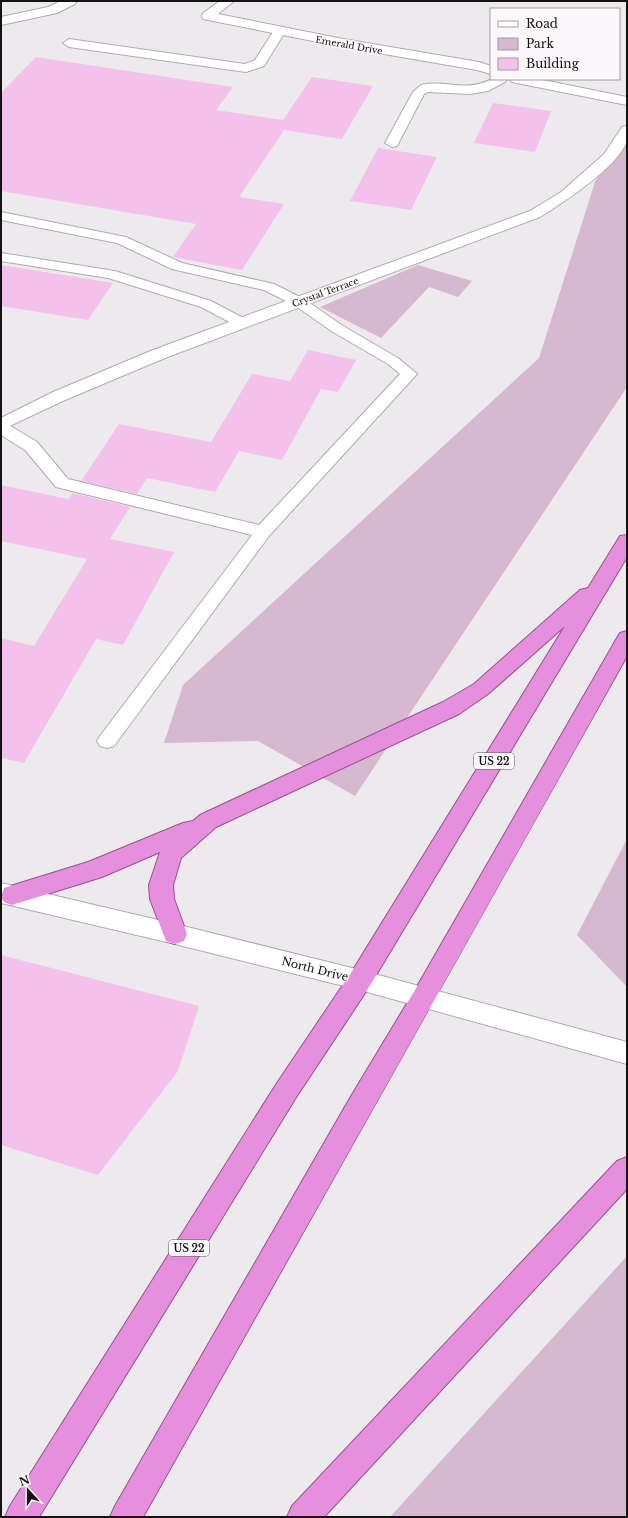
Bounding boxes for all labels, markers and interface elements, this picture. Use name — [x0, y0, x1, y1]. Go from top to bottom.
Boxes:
legend — [490, 8, 620, 80]
text: Road — [526, 16, 558, 31]
street label: Emerald Drive — [315, 34, 383, 56]
text: Park — [526, 36, 554, 51]
text: Building — [526, 56, 580, 71]
street label: Crystal Terrace — [290, 275, 360, 309]
road number: US 22 — [474, 753, 514, 769]
street label: North Drive — [280, 954, 350, 984]
road number: US 22 — [169, 1240, 209, 1256]
north arrow — [8, 1470, 48, 1510]
text: N — [17, 1472, 32, 1489]

